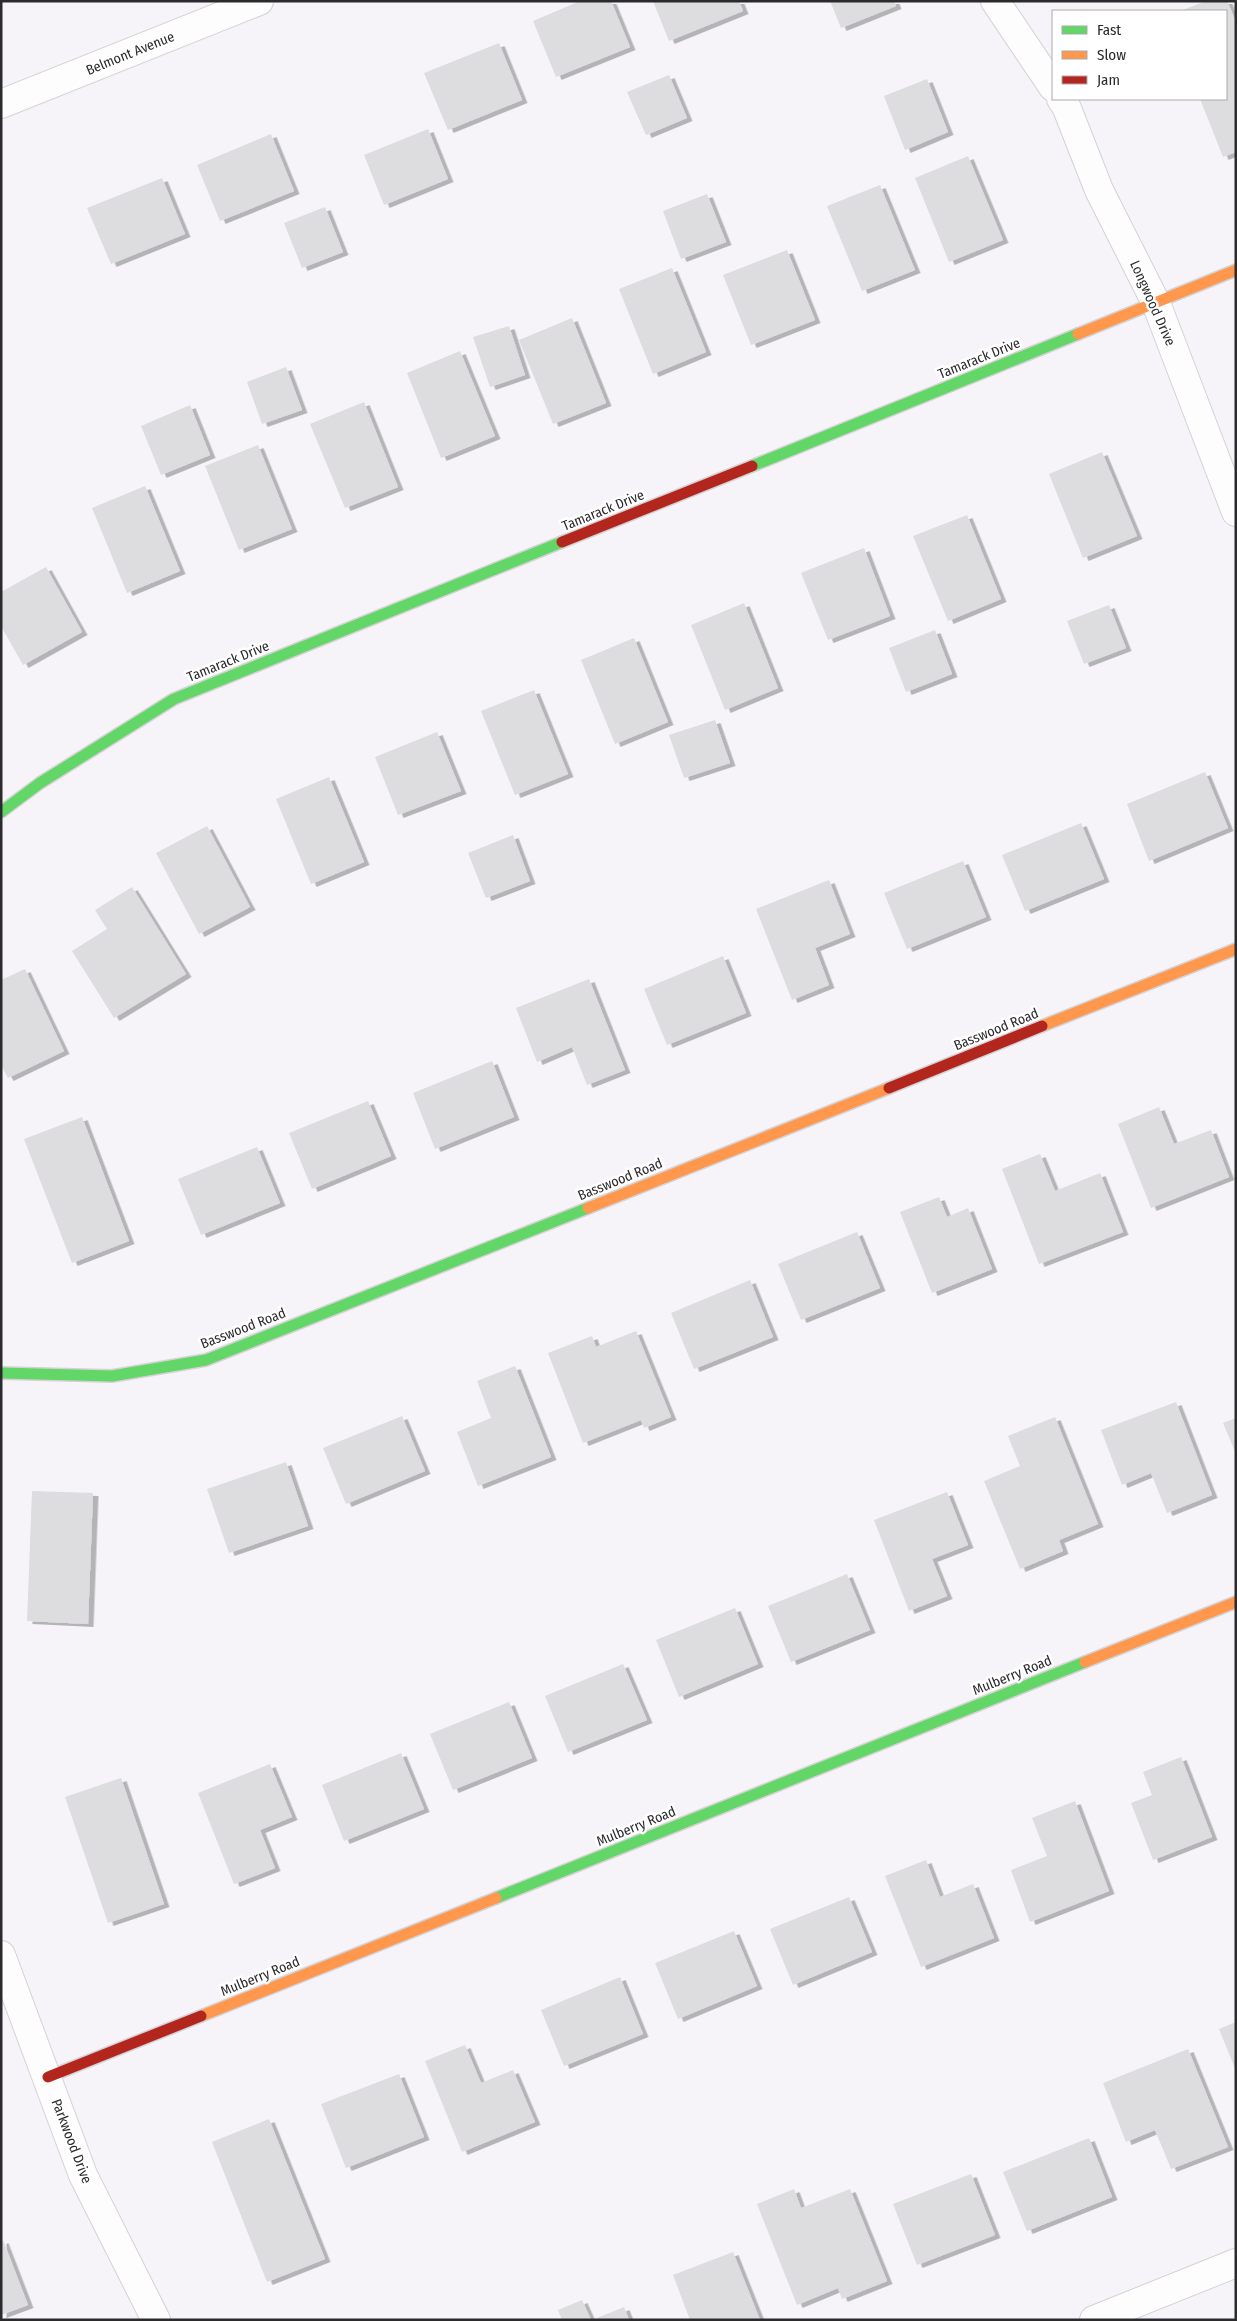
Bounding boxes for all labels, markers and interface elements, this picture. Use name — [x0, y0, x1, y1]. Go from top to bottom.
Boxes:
legend — [1052, 10, 1227, 100]
text: Fast — [1097, 21, 1121, 39]
street label: Belmont Avenue — [84, 28, 177, 79]
text: Slow — [1097, 46, 1126, 64]
text: Jam — [1097, 71, 1120, 89]
street label: Longwood Drive — [1126, 258, 1179, 349]
street label: Tamarack Drive — [936, 334, 1023, 383]
street label: Tamarack Drive — [560, 486, 647, 535]
street label: Tamarack Drive — [185, 637, 272, 686]
street label: Basswood Road — [951, 1005, 1041, 1054]
street label: Basswood Road — [575, 1155, 665, 1204]
street label: Basswood Road — [198, 1304, 288, 1353]
street label: Mulberry Road — [970, 1652, 1054, 1699]
street label: Mulberry Road — [594, 1803, 678, 1850]
street label: Mulberry Road — [218, 1953, 302, 2000]
street label: Parkwood Drive — [48, 2096, 95, 2186]

